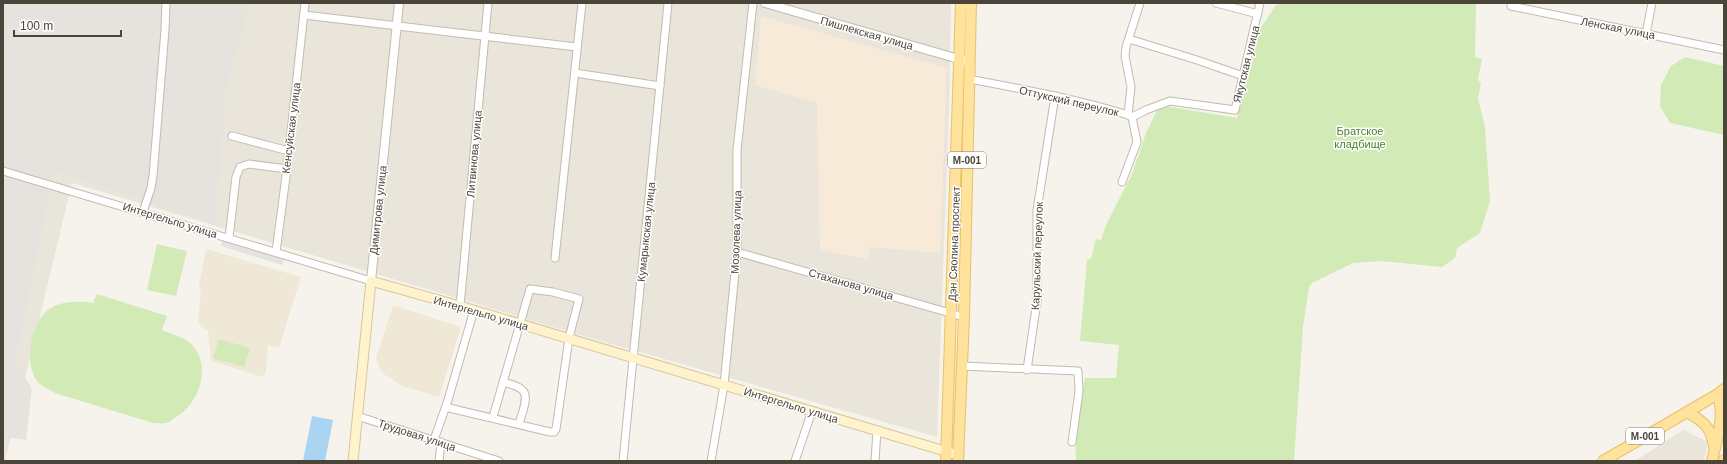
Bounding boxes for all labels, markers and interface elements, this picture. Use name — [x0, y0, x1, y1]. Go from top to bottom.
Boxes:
scale bar — [14, 12, 121, 38]
street label: Пишпекская улица — [819, 14, 916, 52]
street label: Ленская улица — [1580, 15, 1657, 41]
text: 100 m — [20, 19, 53, 33]
street label: Якутская улица — [1231, 23, 1262, 104]
street label: Кенсуйская улица — [279, 81, 303, 174]
street label: Оттукский переулок — [1018, 84, 1120, 118]
street label: Литвинова улица — [464, 109, 484, 198]
park label: Братское кладбище — [1334, 125, 1386, 150]
road number: M-001 — [948, 152, 986, 168]
street label: Димитрова улица — [367, 164, 389, 255]
street label: Кумарыкская улица — [635, 181, 657, 283]
street label: Дэн Сяопина проспект — [946, 186, 962, 302]
street label: Мозолева улица — [729, 189, 743, 274]
street label: Интергельпо улица — [121, 200, 220, 240]
street label: Карульский переулок — [1029, 201, 1045, 310]
street label: Стаханова улица — [807, 266, 896, 302]
street label: Интергельпо улица — [432, 294, 531, 333]
street label: Интергельпо улица — [742, 385, 841, 425]
street label: Трудовая улица — [377, 417, 458, 453]
road number: М-001 — [1626, 428, 1664, 444]

